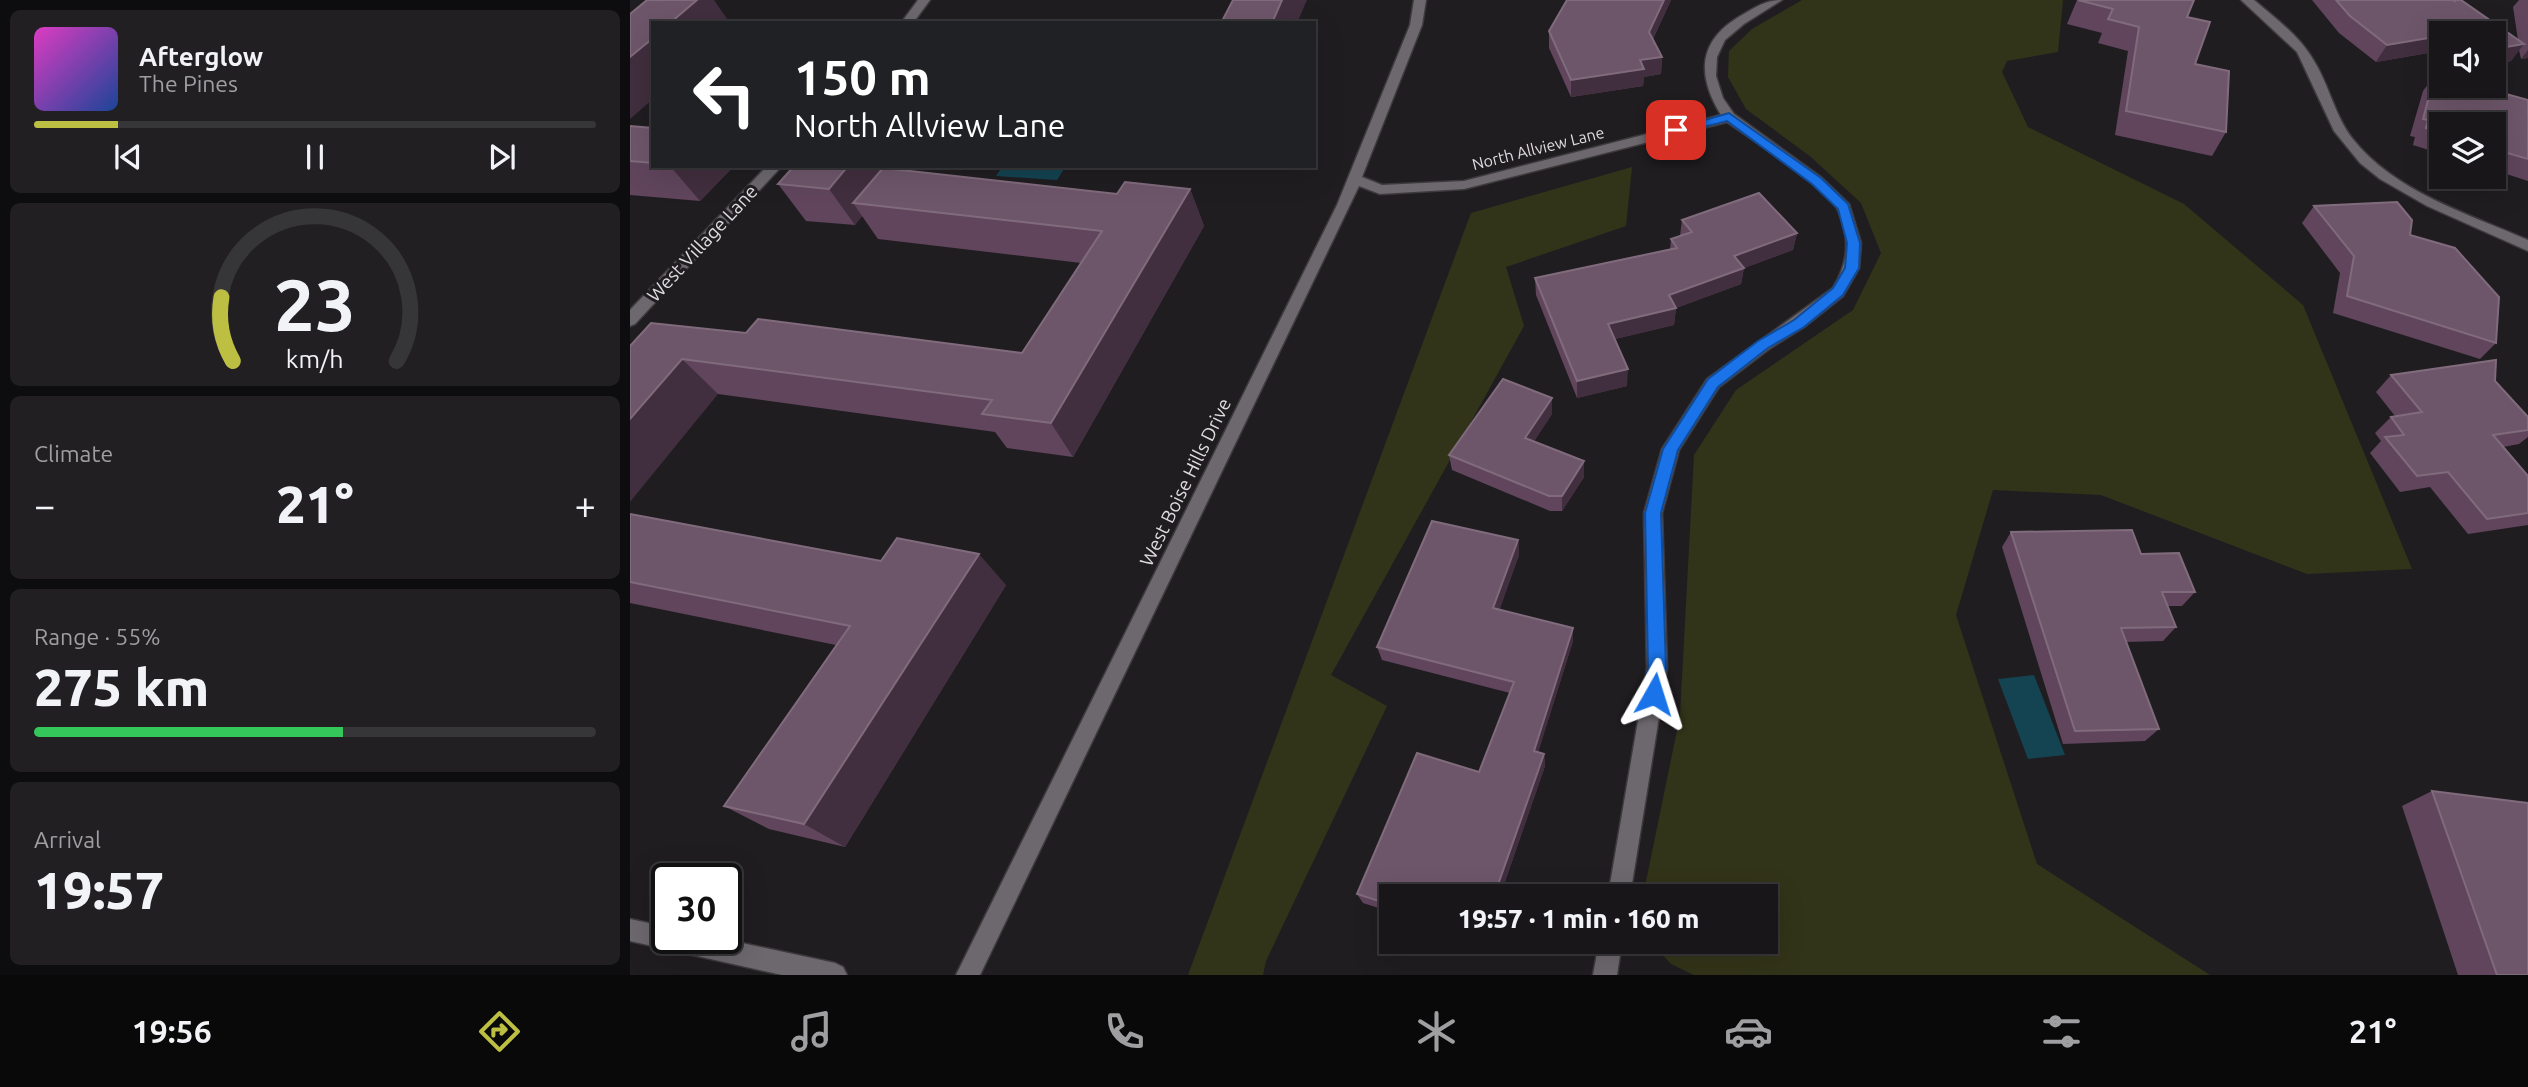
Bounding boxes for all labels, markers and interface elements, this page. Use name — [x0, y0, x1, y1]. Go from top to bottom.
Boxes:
map controls — [2429, 21, 2506, 189]
button: sound — [2429, 21, 2506, 98]
text: Afterglow — [139, 42, 263, 71]
icon: left — [679, 49, 770, 140]
text: 150 m — [794, 49, 931, 104]
text: The Pines — [139, 71, 238, 96]
pin — [1646, 100, 1706, 160]
text: North Allview Lane — [794, 107, 1065, 143]
icon: arrive — [1657, 111, 1695, 149]
button: layers — [2429, 112, 2506, 189]
street label: North Allview Lane — [1470, 123, 1606, 173]
icon: previous — [109, 138, 147, 176]
icon: pause — [296, 138, 334, 176]
icon: next — [483, 138, 521, 176]
street label: West Village Lane — [642, 180, 762, 306]
text: 23 — [274, 263, 356, 345]
text: km/h — [286, 344, 344, 372]
street label: West Boise Hills Drive — [1135, 394, 1235, 570]
text: Climate — [34, 441, 113, 466]
text: 21° — [276, 475, 354, 533]
text: − — [34, 484, 55, 526]
text: + — [575, 484, 596, 526]
text: Range · 55% — [34, 624, 161, 649]
position arrow — [1617, 657, 1691, 731]
text: 275 km — [34, 658, 209, 716]
text: Arrival — [34, 827, 101, 852]
text: 19:57 — [34, 861, 164, 919]
speed limit sign: 30 — [651, 863, 742, 954]
text: 19:57 · 1 min · 160 m — [1458, 904, 1699, 933]
icon: directions — [475, 1007, 524, 1056]
icon: music — [787, 1007, 836, 1056]
icon: phone — [1100, 1007, 1149, 1056]
icon: climate — [1412, 1007, 1461, 1056]
icon: car — [1724, 1007, 1773, 1056]
icon: filters — [2037, 1007, 2086, 1056]
text: 19:56 — [132, 1013, 212, 1049]
text: 21° — [2349, 1013, 2396, 1049]

